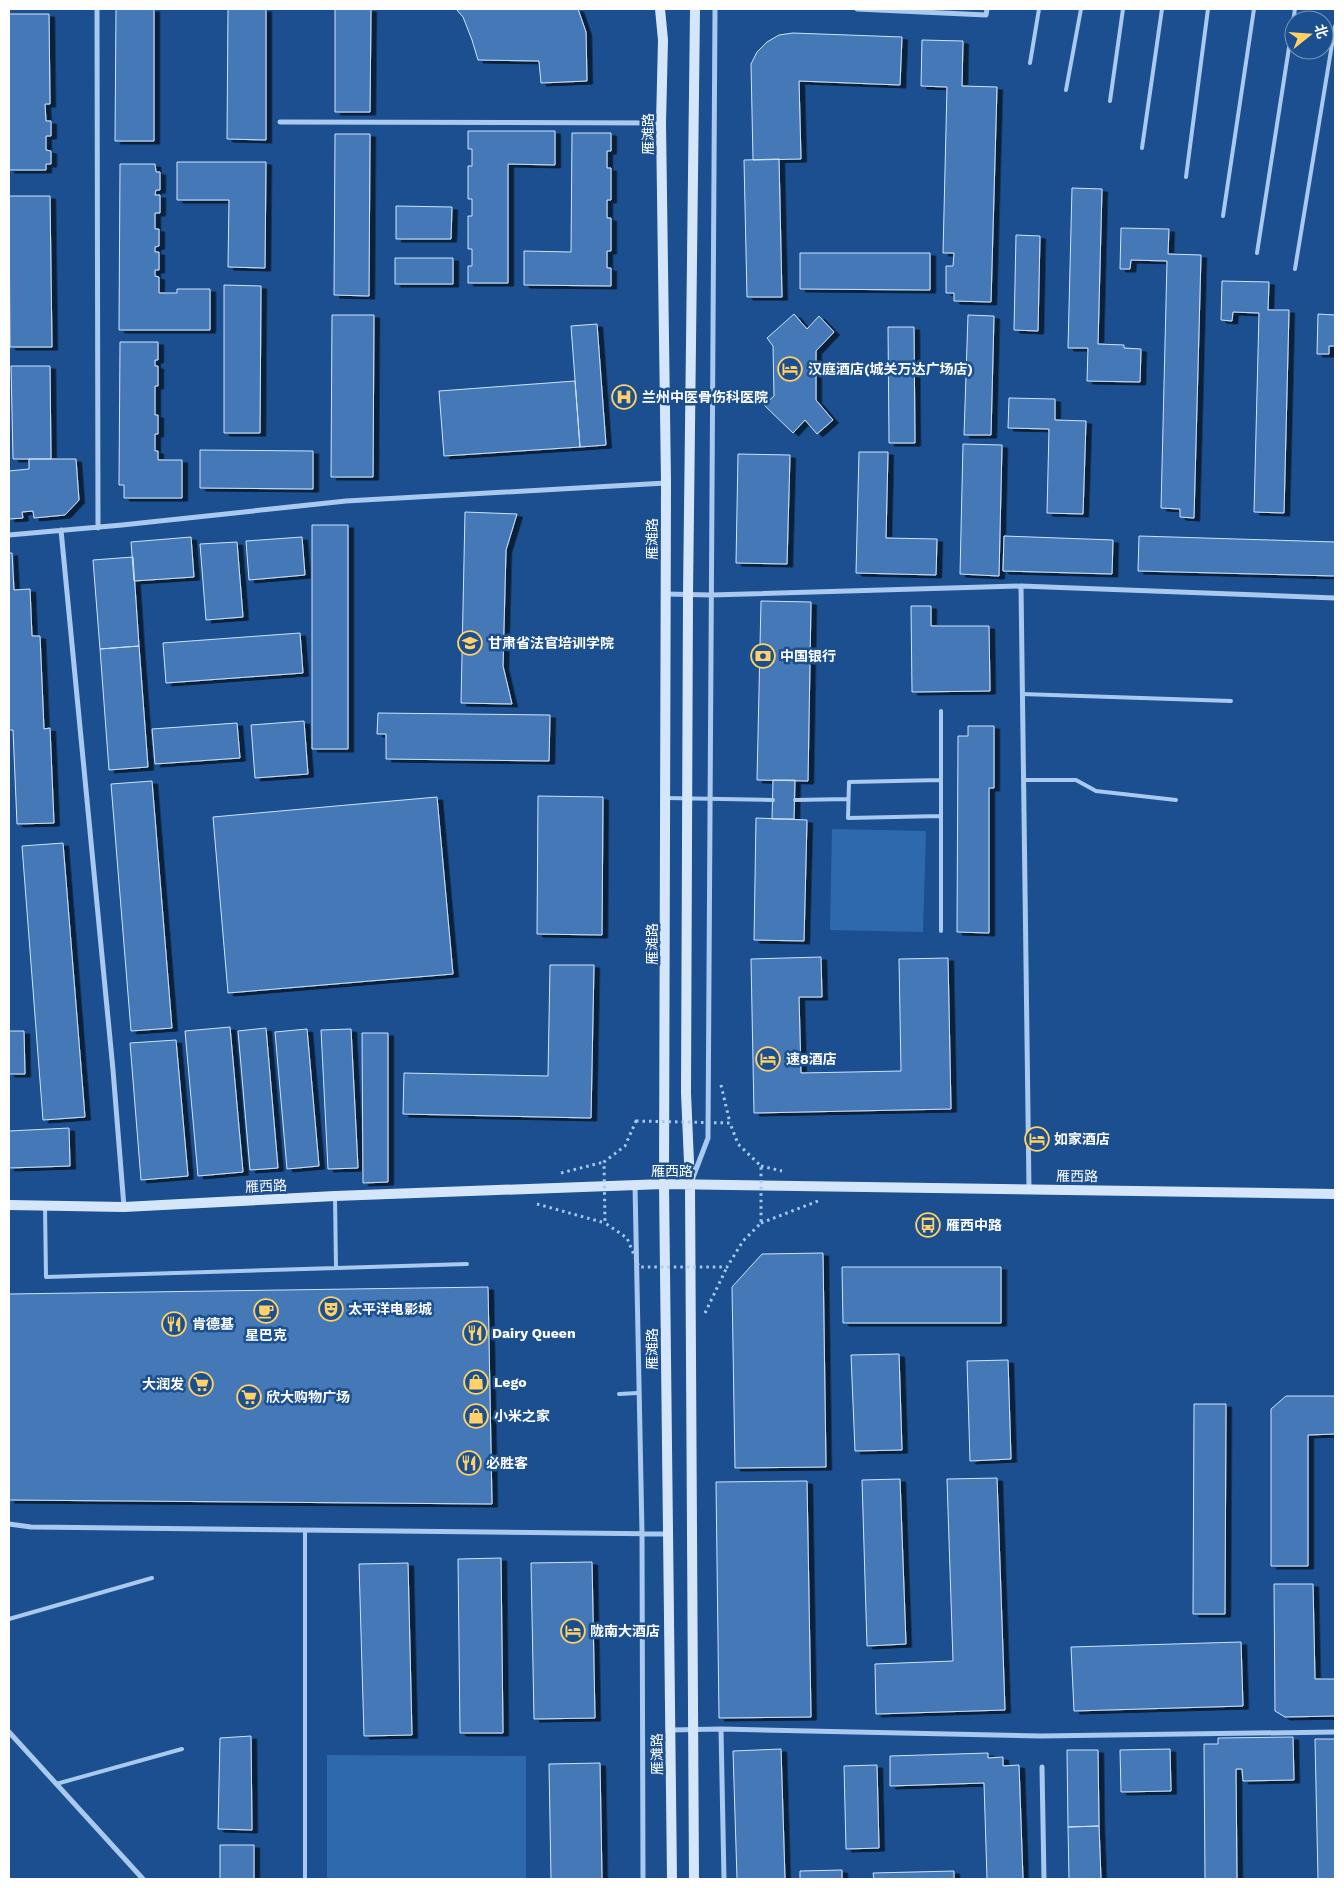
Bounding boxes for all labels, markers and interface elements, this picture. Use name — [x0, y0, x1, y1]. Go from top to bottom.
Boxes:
north arrow — [1284, 10, 1334, 60]
text: 北 — [1312, 22, 1331, 40]
street label: 雁滩路 — [640, 113, 656, 155]
hotel icon: 汉庭酒店(城关万达广场店) — [777, 356, 803, 382]
place label: 汉庭酒店(城关万达广场店) — [808, 361, 973, 377]
hospital icon: 兰州中医骨伤科医院 — [611, 384, 637, 410]
place label: 兰州中医骨伤科医院 — [642, 389, 768, 405]
street label: 雁滩路 — [644, 518, 660, 560]
school or university icon: 甘肃省法官培训学院 — [457, 630, 483, 656]
place label: 甘肃省法官培训学院 — [488, 635, 614, 651]
bank icon: 中国银行 — [750, 643, 776, 669]
place label: 中国银行 — [780, 648, 836, 664]
street label: 雁滩路 — [644, 923, 660, 965]
hotel icon: 速8酒店 — [755, 1046, 781, 1072]
place label: 速8酒店 — [786, 1051, 837, 1067]
hotel icon: 如家酒店 — [1024, 1126, 1050, 1152]
place label: 如家酒店 — [1054, 1131, 1110, 1147]
street label: 雁西路 — [651, 1163, 693, 1179]
street label: 雁西路 — [1056, 1168, 1098, 1184]
street label: 雁西路 — [245, 1177, 287, 1195]
bus stop icon: 雁西中路 — [915, 1212, 941, 1238]
place label: 雁西中路 — [946, 1217, 1002, 1233]
theatre icon: 太平洋电影城 — [318, 1296, 344, 1322]
cafe icon: 星巴克 — [253, 1298, 279, 1324]
place label: 太平洋电影城 — [348, 1301, 432, 1317]
restaurant icon: 肯德基 — [161, 1311, 187, 1337]
place label: 肯德基 — [192, 1316, 234, 1332]
restaurant icon: Dairy Queen — [462, 1320, 488, 1346]
place label: Dairy Queen — [492, 1325, 576, 1341]
place label: 星巴克 — [245, 1327, 287, 1343]
street label: 雁滩路 — [644, 1328, 660, 1370]
shop icon: Lego — [463, 1369, 489, 1395]
supermarket icon: 大润发 — [188, 1371, 214, 1397]
place label: Lego — [494, 1374, 527, 1390]
place label: 大润发 — [142, 1376, 184, 1392]
supermarket icon: 欣大购物广场 — [236, 1384, 262, 1410]
place label: 欣大购物广场 — [266, 1389, 350, 1405]
shop icon: 小米之家 — [463, 1403, 489, 1429]
place label: 小米之家 — [494, 1408, 550, 1424]
restaurant icon: 必胜客 — [456, 1450, 482, 1476]
place label: 必胜客 — [486, 1455, 528, 1471]
hotel icon: 陇南大酒店 — [560, 1618, 586, 1644]
place label: 陇南大酒店 — [590, 1623, 660, 1639]
street label: 雁滩路 — [649, 1733, 665, 1775]

